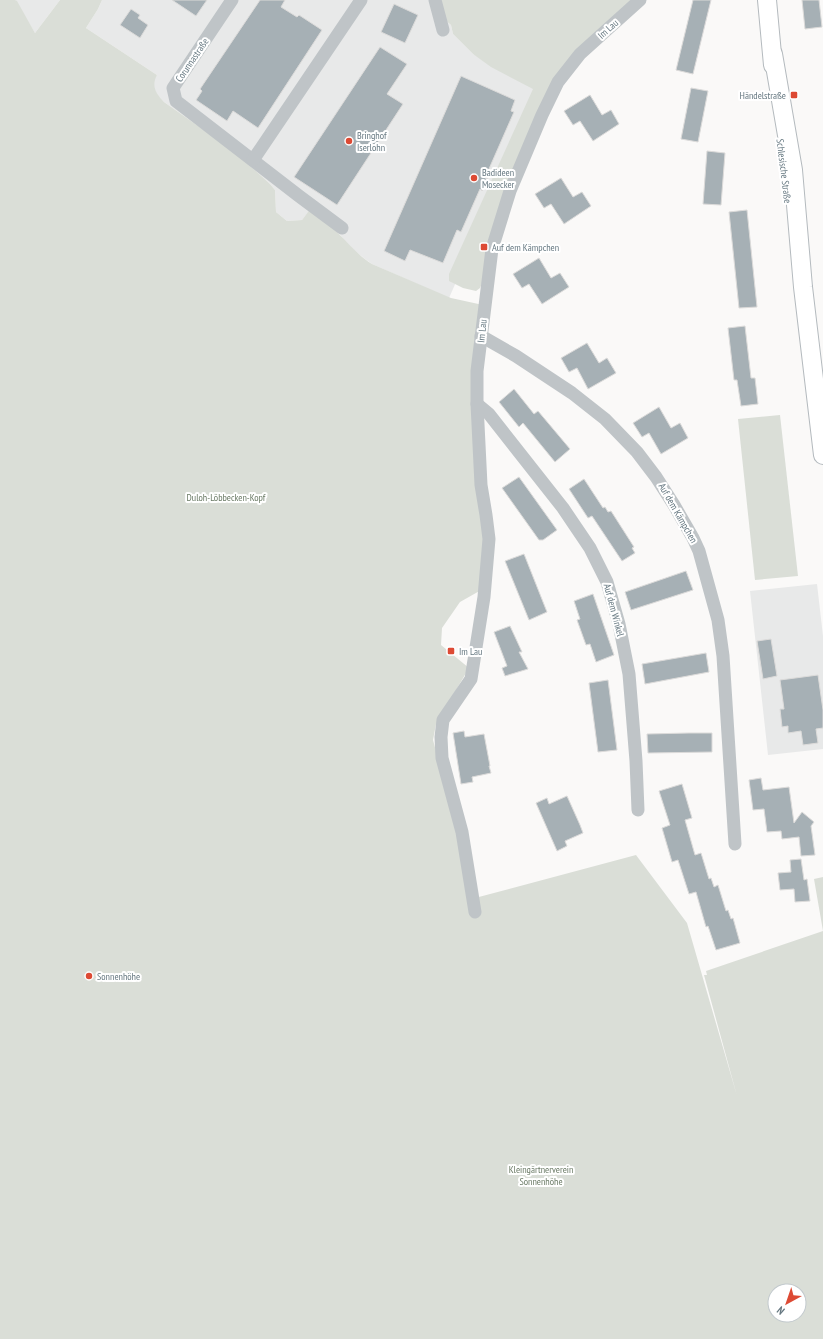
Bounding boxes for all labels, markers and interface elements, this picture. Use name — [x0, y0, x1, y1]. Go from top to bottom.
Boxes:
street label: Im Lau — [595, 16, 621, 42]
street label: Corunnastraße — [173, 35, 211, 85]
place label: Händelstraße — [740, 89, 786, 102]
marker: Händelstraße — [789, 90, 799, 100]
place label: Bringhof Iserlohn — [357, 129, 387, 154]
marker: Bringhof Iserlohn — [344, 136, 354, 146]
street label: Schlesische Straße — [774, 138, 794, 204]
place label: Badideen Mosecker — [482, 166, 515, 191]
marker: Badideen Mosecker — [469, 173, 479, 183]
place label: Auf dem Kämpchen — [492, 241, 559, 254]
marker: Auf dem Kämpchen — [479, 242, 489, 252]
street label: Im Lau — [474, 319, 490, 343]
street label: Auf dem Kämpchen — [656, 481, 700, 545]
park label: Duloh-Löbbecken-Kopf — [187, 491, 266, 504]
street label: Auf dem Winkel — [601, 582, 627, 639]
place label: Im Lau — [459, 645, 482, 658]
marker: Im Lau — [446, 646, 456, 656]
place label: Sonnenhöhe — [97, 970, 140, 983]
marker: Sonnenhöhe — [84, 971, 94, 981]
park label: Kleingärtnerverein Sonnenhöhe — [509, 1163, 573, 1188]
north arrow — [767, 1283, 807, 1323]
text: N — [774, 1303, 787, 1318]

